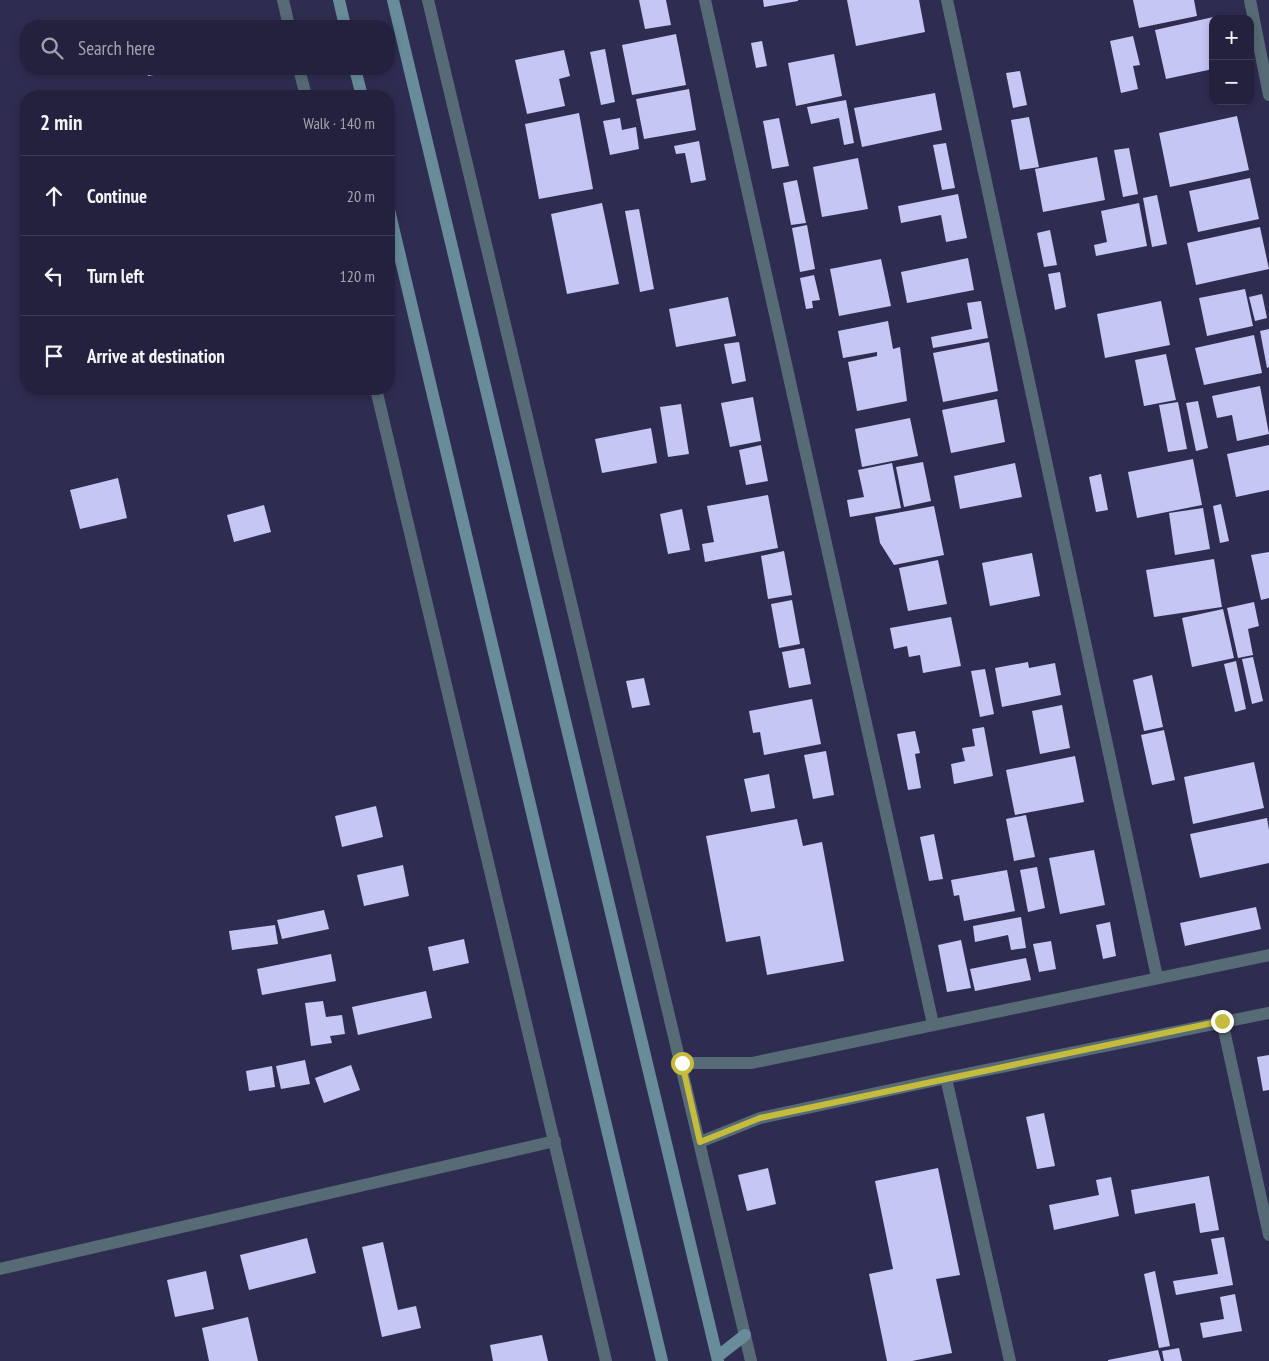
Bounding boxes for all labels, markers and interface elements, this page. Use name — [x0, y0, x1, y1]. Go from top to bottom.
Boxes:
map controls — [1209, 15, 1254, 105]
button: + — [1209, 15, 1254, 60]
search box — [20, 20, 395, 75]
icon: search — [38, 34, 66, 62]
text: Search here — [78, 36, 155, 60]
button: − — [1209, 60, 1254, 105]
text: 2 min — [40, 109, 82, 136]
text: Walk · 140 m — [303, 113, 375, 133]
icon: ahead — [40, 182, 68, 210]
text: Continue — [87, 184, 147, 208]
text: 20 m — [347, 186, 375, 206]
icon: left — [40, 262, 68, 290]
text: Turn left — [87, 264, 144, 288]
text: 120 m — [340, 266, 375, 286]
icon: arrive — [40, 342, 68, 370]
text: Arrive at destination — [87, 344, 225, 368]
route end — [1211, 1010, 1234, 1033]
route start — [671, 1052, 694, 1075]

